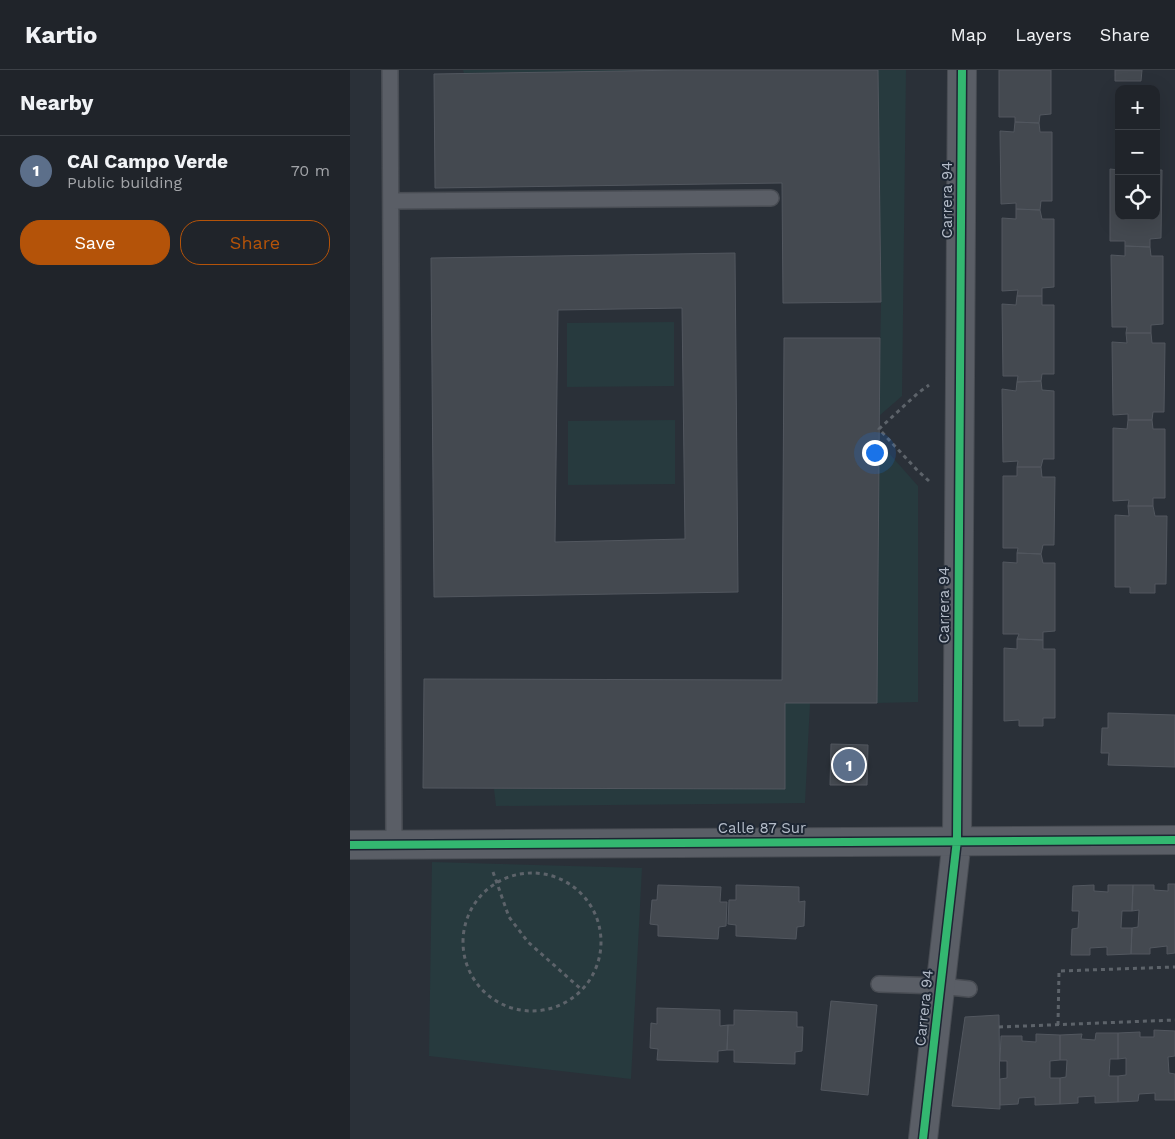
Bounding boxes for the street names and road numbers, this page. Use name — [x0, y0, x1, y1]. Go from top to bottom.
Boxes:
street label: Carrera 94 — [938, 161, 956, 239]
street label: Carrera 94 — [935, 566, 953, 644]
street label: Calle 87 Sur — [718, 819, 806, 837]
street label: Carrera 94 — [911, 969, 937, 1047]

